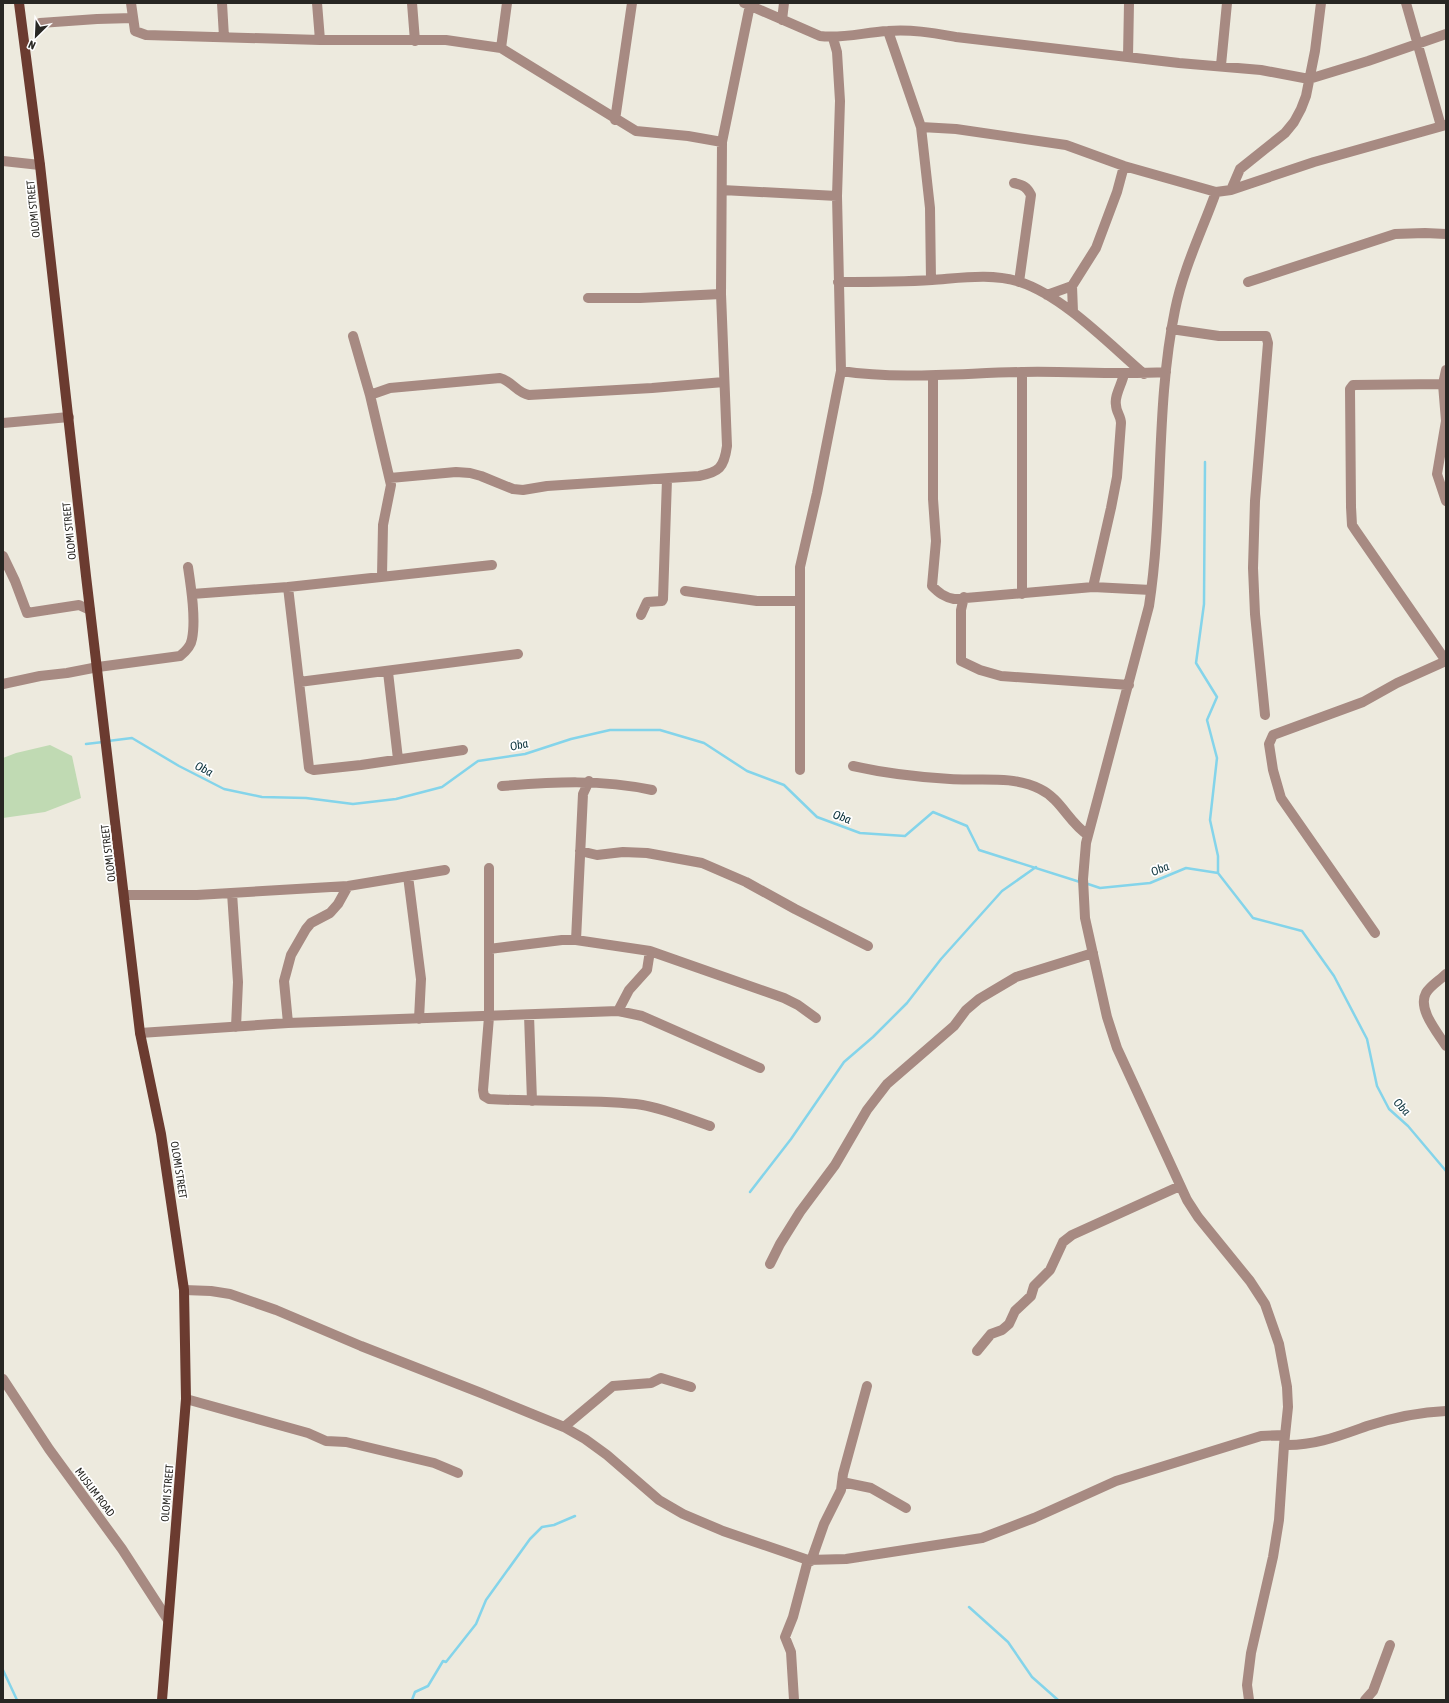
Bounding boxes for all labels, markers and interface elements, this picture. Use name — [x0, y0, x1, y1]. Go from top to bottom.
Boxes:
north arrow — [16, 16, 56, 56]
text: N — [27, 38, 37, 52]
street label: OLOMI STREET — [24, 180, 42, 238]
street label: OLOMI STREET — [60, 502, 78, 560]
water label: Oba — [509, 736, 530, 754]
water label: Oba — [193, 759, 216, 780]
water label: Oba — [831, 807, 853, 827]
street label: OLOMI STREET — [99, 823, 117, 882]
water label: Oba — [1149, 859, 1171, 879]
water label: Oba — [1391, 1096, 1414, 1119]
street label: OLOMI STREET — [169, 1141, 189, 1200]
street label: OLOMI STREET — [159, 1464, 176, 1522]
street label: MUSLIM ROAD — [73, 1465, 117, 1519]

